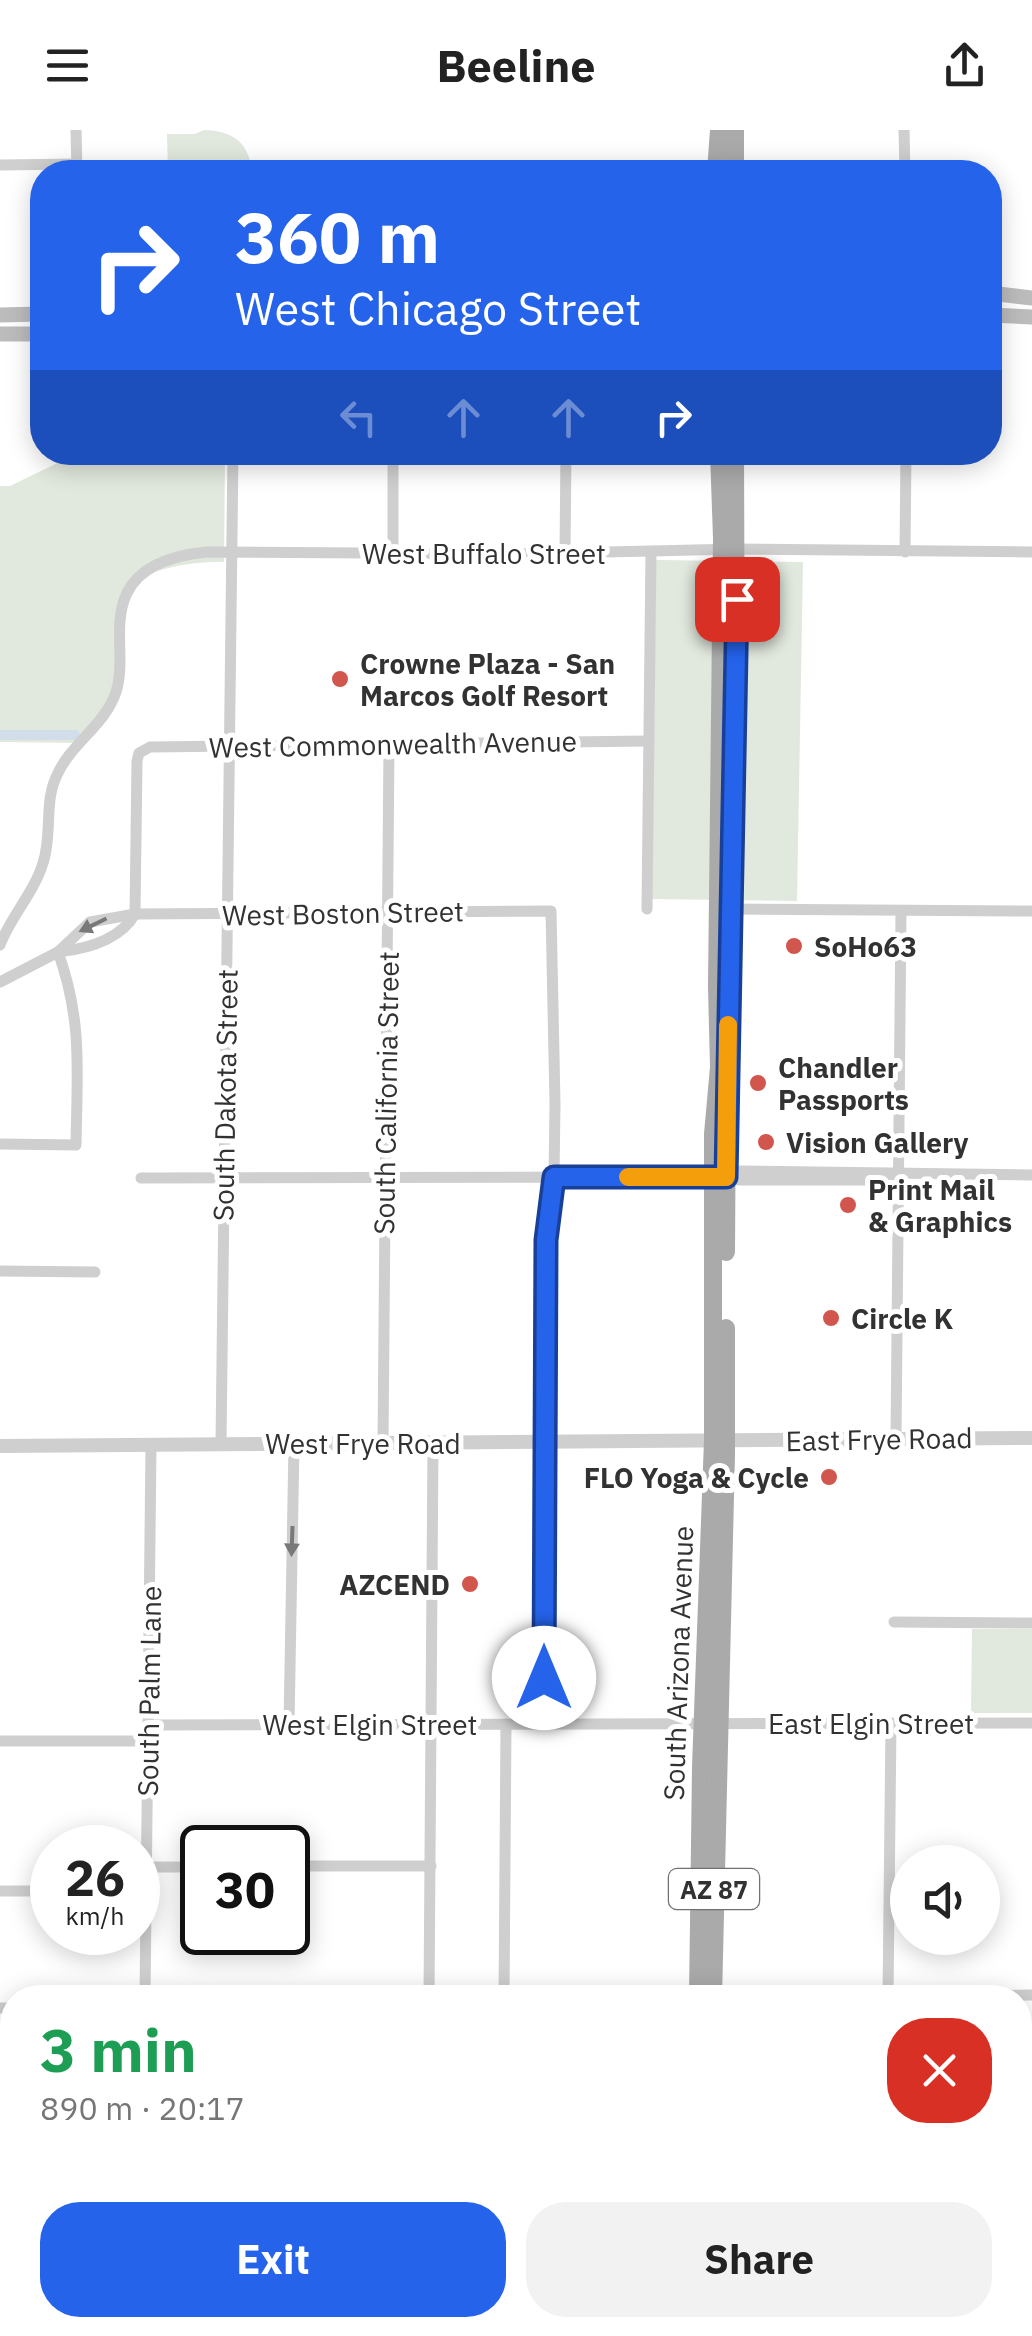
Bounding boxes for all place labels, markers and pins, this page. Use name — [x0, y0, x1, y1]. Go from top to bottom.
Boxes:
pin — [695, 557, 780, 642]
place label: Crowne Plaza - San Marcos Golf Resort — [360, 645, 615, 714]
marker: Crowne Plaza - San Marcos Golf Resort — [329, 668, 351, 690]
place label: SoHo63 — [814, 928, 917, 965]
marker: SoHo63 — [783, 935, 805, 957]
place label: Chandler Passports — [778, 1049, 909, 1118]
marker: Chandler Passports — [747, 1072, 769, 1094]
place label: Vision Gallery — [786, 1124, 968, 1161]
marker: Vision Gallery — [755, 1131, 777, 1153]
place label: Print Mail & Graphics — [868, 1171, 1012, 1240]
marker: Print Mail & Graphics — [837, 1194, 859, 1216]
place label: Circle K — [851, 1300, 954, 1337]
marker: Circle K — [820, 1307, 842, 1329]
place label: FLO Yoga & Cycle — [584, 1459, 809, 1496]
marker: FLO Yoga & Cycle — [818, 1466, 840, 1488]
place label: AZCEND — [339, 1566, 450, 1603]
marker: AZCEND — [459, 1573, 481, 1595]

